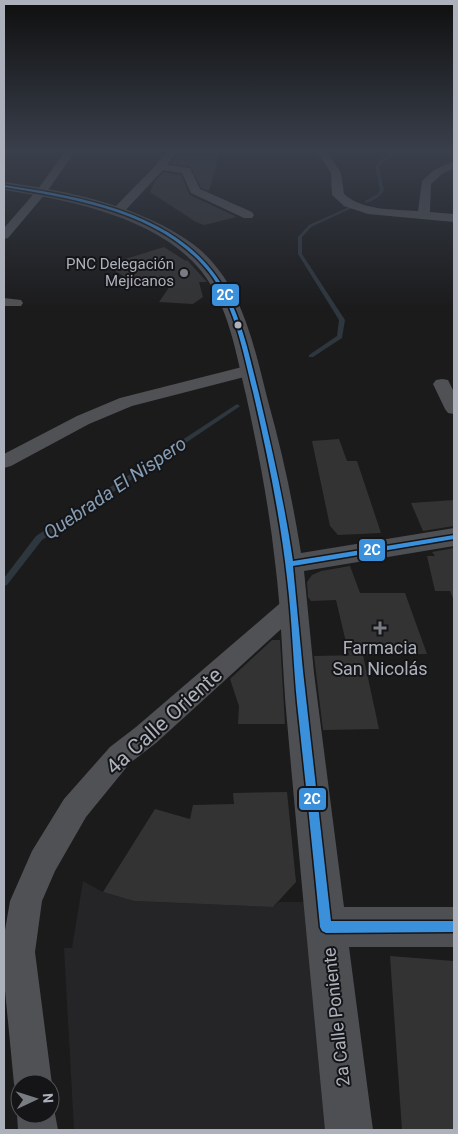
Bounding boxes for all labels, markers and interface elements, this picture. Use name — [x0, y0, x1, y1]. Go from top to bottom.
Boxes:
place label: PNC Delegación Mejicanos — [66, 255, 174, 290]
marker: PNC Delegación Mejicanos — [178, 267, 190, 279]
line badge: 2C — [211, 283, 240, 307]
text: 2C — [216, 287, 234, 303]
unlabelled marker — [233, 320, 243, 330]
water label: Quebrada El Nispero — [39, 432, 191, 544]
line badge: 2C — [358, 538, 386, 562]
text: 2C — [363, 542, 381, 558]
marker: Farmacia San Nicolás — [374, 622, 386, 634]
place label: Farmacia San Nicolás — [332, 637, 428, 679]
street label: 4a Calle Oriente — [101, 663, 227, 779]
line badge: 2C — [298, 787, 327, 811]
text: 2C — [303, 791, 321, 807]
street label: 2a Calle Poniente — [318, 947, 354, 1087]
north arrow — [10, 1074, 60, 1124]
text: N — [40, 1093, 56, 1104]

